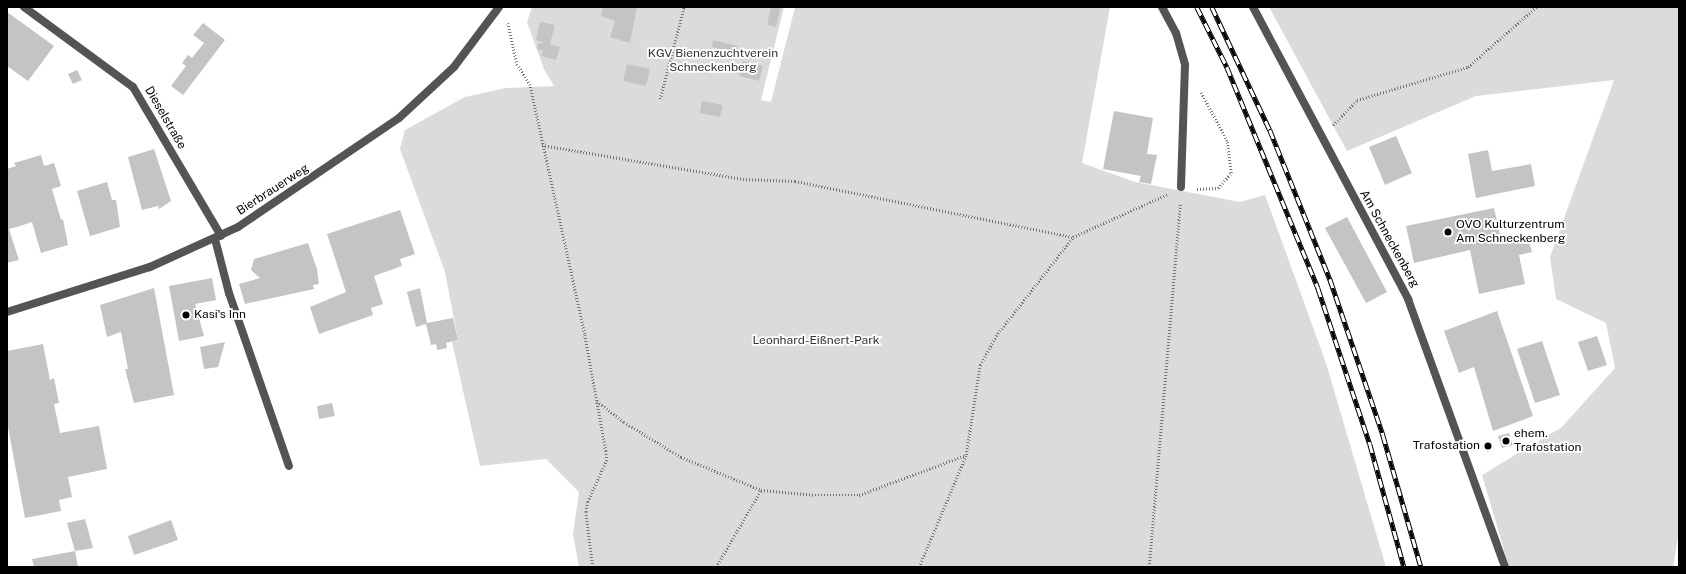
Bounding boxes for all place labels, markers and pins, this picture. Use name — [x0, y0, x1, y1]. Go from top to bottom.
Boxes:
place label: OVO Kulturzentrum Am Schneckenberg — [1456, 218, 1565, 246]
marker: OVO Kulturzentrum Am Schneckenberg — [1443, 227, 1453, 237]
place label: Kasi's Inn — [194, 308, 246, 322]
marker: Kasi's Inn — [181, 310, 191, 320]
place label: ehem. Trafostation — [1514, 427, 1581, 455]
marker: ehem. Trafostation — [1501, 436, 1511, 446]
place label: Trafostation — [1413, 439, 1480, 453]
marker: Trafostation — [1483, 441, 1493, 451]

